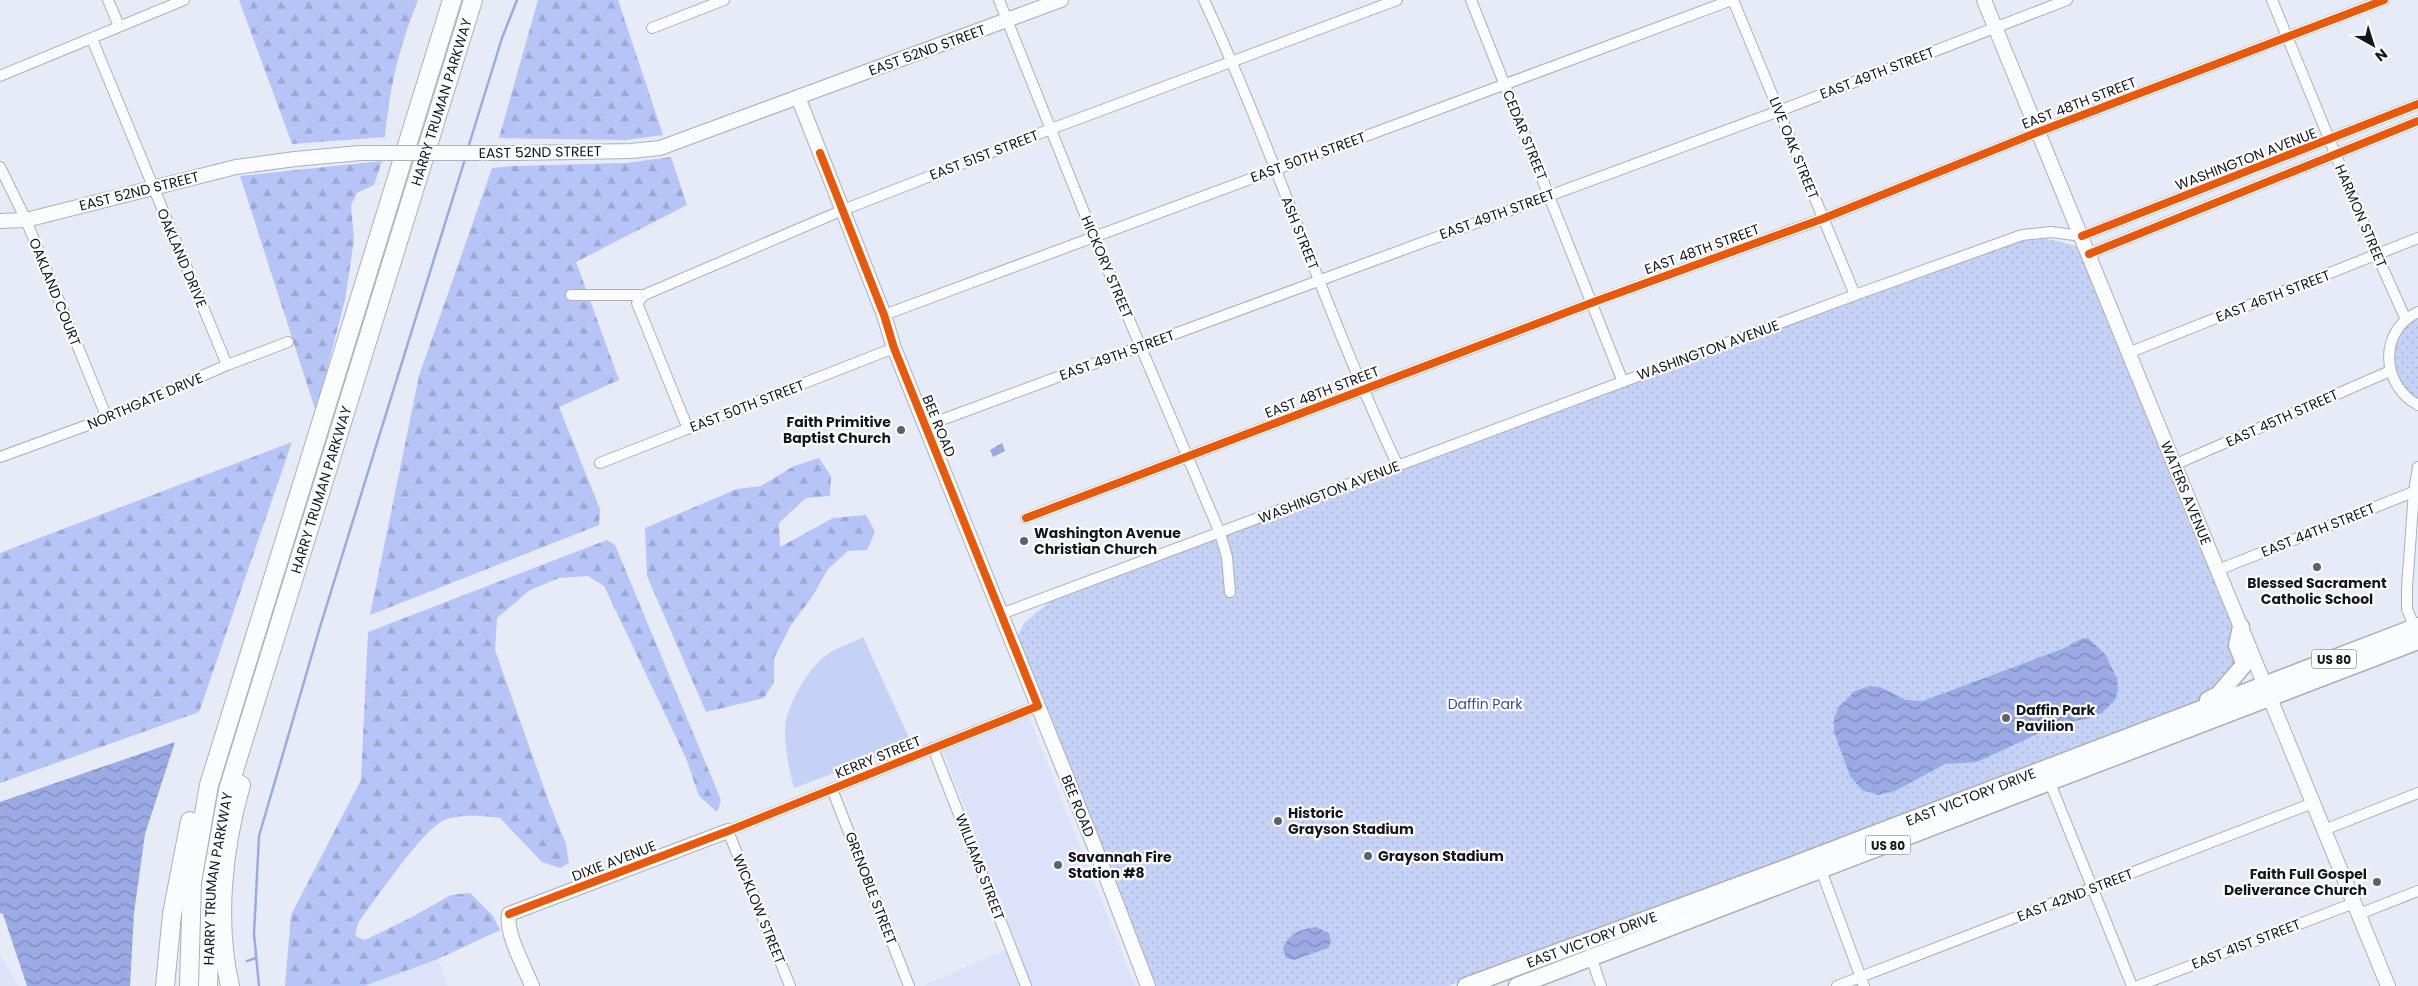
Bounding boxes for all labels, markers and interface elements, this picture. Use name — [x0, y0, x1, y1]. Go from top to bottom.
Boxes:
street label: HARRY TRUMAN PARKWAY — [406, 16, 477, 188]
street label: EAST 52ND STREET — [866, 19, 988, 80]
north arrow — [2348, 20, 2398, 70]
street label: EAST 49TH STREET — [1817, 42, 1937, 104]
text: N — [2371, 44, 2392, 66]
street label: EAST 48TH STREET — [2019, 72, 2139, 134]
street label: CEDAR STREET — [1498, 87, 1552, 184]
street label: LIVE OAK STREET — [1764, 94, 1824, 203]
street label: WASHINGTON AVENUE — [2172, 123, 2320, 195]
street label: EAST 51ST STREET — [927, 125, 1042, 185]
street label: EAST 50TH STREET — [1248, 127, 1369, 187]
street label: EAST 52ND STREET — [478, 141, 602, 163]
street label: HARMON STREET — [2330, 161, 2392, 271]
street label: EAST 52ND STREET — [77, 166, 201, 216]
street label: EAST 49TH STREET — [1437, 184, 1558, 244]
street label: ASH STREET — [1276, 193, 1324, 273]
street label: OAKLAND DRIVE — [152, 205, 212, 311]
street label: HICKORY STREET — [1076, 212, 1138, 322]
street label: EAST 48TH STREET — [1642, 219, 1763, 279]
street label: OAKLAND COURT — [24, 235, 86, 350]
street label: EAST 46TH STREET — [2213, 265, 2333, 327]
street label: WASHINGTON AVENUE — [1634, 315, 1782, 385]
street label: EAST 49TH STREET — [1057, 325, 1178, 385]
street label: EAST 48TH STREET — [1262, 361, 1382, 423]
street label: NORTHGATE DRIVE — [84, 368, 206, 434]
street label: EAST 50TH STREET — [687, 375, 807, 437]
street label: EAST 45TH STREET — [2223, 384, 2342, 452]
street label: BEE ROAD — [917, 392, 961, 460]
street label: HARRY TRUMAN PARKWAY — [286, 403, 357, 576]
place label: Faith Primitive Baptist Church — [783, 412, 891, 448]
marker: Faith Primitive Baptist Church — [895, 424, 907, 436]
street label: WATERS AVENUE — [2156, 438, 2216, 548]
street label: WASHINGTON AVENUE — [1255, 456, 1403, 528]
street label: EAST 44TH STREET — [2258, 498, 2378, 562]
place label: Washington Avenue Christian Church — [1034, 523, 1181, 559]
marker: Washington Avenue Christian Church — [1018, 535, 1030, 547]
marker: Blessed Sacrament Catholic School — [2311, 561, 2323, 573]
place label: Blessed Sacrament Catholic School — [2247, 573, 2387, 609]
road number: US 80 — [2312, 650, 2356, 669]
park label: Daffin Park — [1448, 694, 1523, 714]
place label: Daffin Park Pavilion — [2016, 700, 2096, 736]
marker: Daffin Park Pavilion — [2000, 712, 2012, 724]
street label: KERRY STREET — [832, 731, 924, 783]
street label: EAST VICTORY DRIVE — [1903, 763, 2039, 831]
street label: BEE ROAD — [1056, 772, 1100, 840]
street label: HARRY TRUMAN PARKWAY — [199, 791, 237, 966]
place label: Historic Grayson Stadium — [1288, 803, 1414, 839]
street label: WILLIAMS STREET — [951, 811, 1010, 923]
marker: Historic Grayson Stadium — [1272, 815, 1284, 827]
street label: GRENOBLE STREET — [840, 829, 902, 948]
street label: DIXIE AVENUE — [569, 836, 659, 886]
road number: US 80 — [1866, 836, 1910, 854]
place label: Grayson Stadium — [1378, 846, 1504, 866]
place label: Savannah Fire Station #8 — [1068, 847, 1172, 883]
marker: Grayson Stadium — [1362, 850, 1374, 862]
street label: WICKLOW STREET — [728, 851, 790, 967]
marker: Savannah Fire Station #8 — [1052, 859, 1064, 871]
street label: EAST 42ND STREET — [2014, 864, 2136, 926]
place label: Faith Full Gospel Deliverance Church — [2224, 864, 2367, 900]
marker: Faith Full Gospel Deliverance Church — [2371, 876, 2383, 888]
street label: EAST VICTORY DRIVE — [1524, 906, 1660, 973]
street label: EAST 41ST STREET — [2189, 914, 2304, 974]

